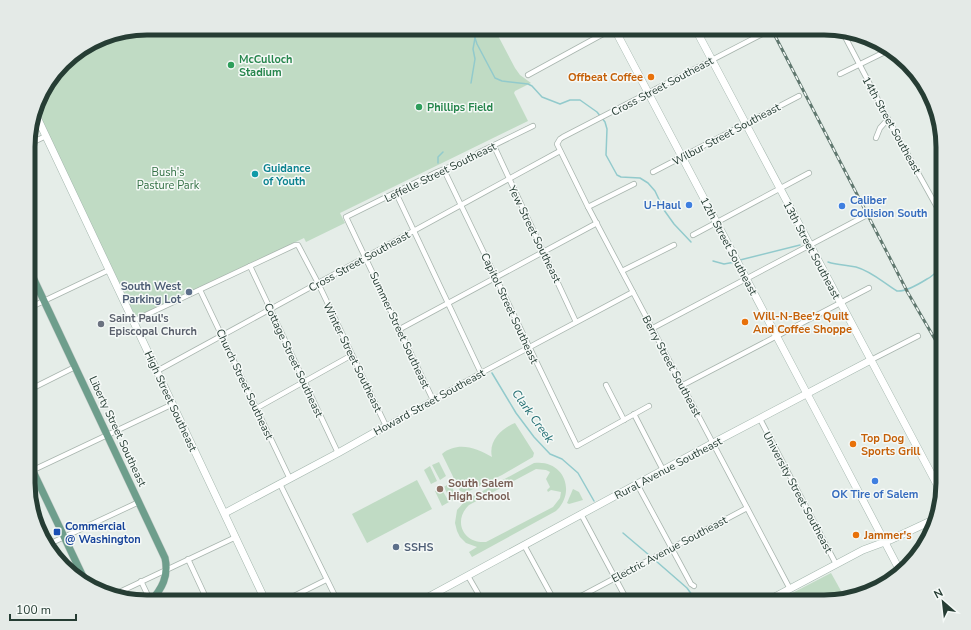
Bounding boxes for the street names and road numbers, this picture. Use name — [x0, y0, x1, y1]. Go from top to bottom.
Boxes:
street label: Cross Street Southeast — [609, 53, 716, 120]
street label: 14th Street Southeast — [859, 74, 925, 177]
street label: Wilbur Street Southeast — [670, 100, 783, 169]
street label: Leffelle Street Southeast — [382, 139, 499, 206]
street label: Yew Street Southeast — [504, 182, 565, 285]
street label: 12th Street Southeast — [696, 195, 761, 298]
street label: 13th Street Southeast — [779, 199, 844, 302]
street label: Cross Street Southeast — [306, 227, 413, 296]
street label: Capitol Street Southeast — [477, 250, 542, 366]
street label: Summer Street Southeast — [366, 269, 433, 391]
street label: Winter Street Southeast — [319, 300, 386, 415]
street label: Cottage Street Southeast — [260, 301, 327, 420]
street label: Berry Street Southeast — [638, 313, 705, 420]
street label: Church Street Southeast — [212, 326, 277, 442]
street label: High Street Southeast — [141, 349, 200, 454]
street label: Howard Street Southeast — [371, 365, 488, 439]
street label: Liberty Street Southeast — [85, 374, 150, 489]
street label: University Street Southeast — [759, 429, 836, 556]
street label: Rural Avenue Southeast — [612, 434, 725, 503]
street label: Electric Avenue Southeast — [609, 512, 730, 586]

